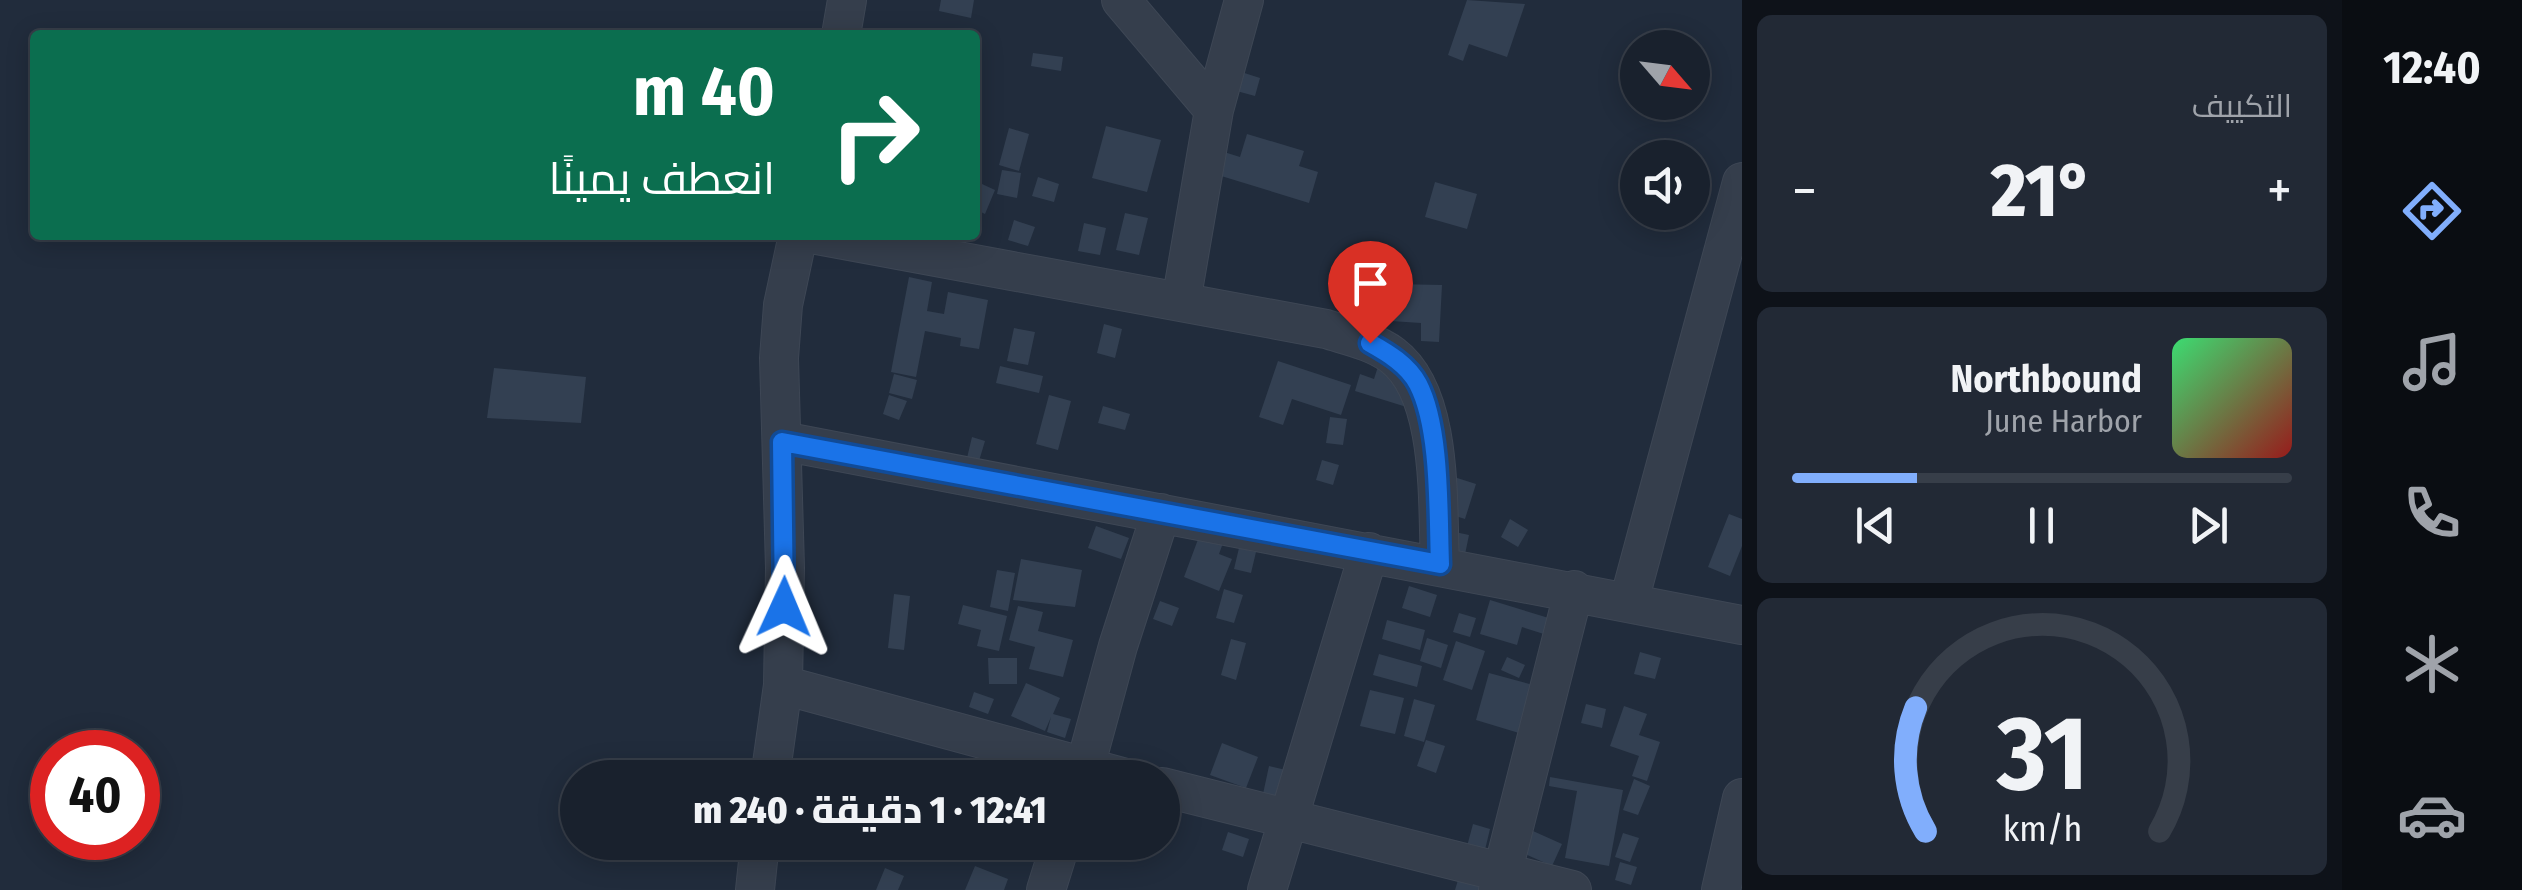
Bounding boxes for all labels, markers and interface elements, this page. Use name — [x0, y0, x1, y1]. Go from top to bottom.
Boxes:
north arrow — [1620, 30, 1710, 120]
map controls — [1620, 30, 1710, 230]
text: 12:40 — [2383, 41, 2481, 95]
text: 40 m — [633, 50, 775, 134]
icon: right — [810, 70, 940, 200]
text: التكييف — [2192, 87, 2292, 125]
button: sound — [1620, 140, 1710, 230]
text: 21° — [1991, 146, 2093, 236]
text: انعطف يمينًا — [548, 152, 775, 206]
text: − — [1792, 158, 1817, 224]
text: + — [2267, 158, 2292, 224]
icon: directions — [2397, 176, 2467, 246]
pin — [1328, 241, 1413, 344]
icon: arrive — [1343, 256, 1398, 311]
icon: music — [2397, 327, 2467, 397]
text: Northbound — [1950, 356, 2142, 402]
text: June Harbor — [1985, 402, 2142, 440]
icon: phone — [2397, 478, 2467, 548]
icon: previous — [1848, 498, 1903, 553]
icon: pause — [2014, 498, 2069, 553]
icon: next — [2181, 498, 2236, 553]
position arrow — [732, 555, 836, 659]
icon: climate — [2397, 629, 2467, 699]
text: 31 — [1995, 692, 2088, 817]
speed limit sign: 40 — [30, 730, 160, 860]
icon: car — [2397, 780, 2467, 850]
text: 12:41 · 1 دقيقة · 240 m — [693, 787, 1047, 833]
text: km/h — [2002, 808, 2082, 850]

